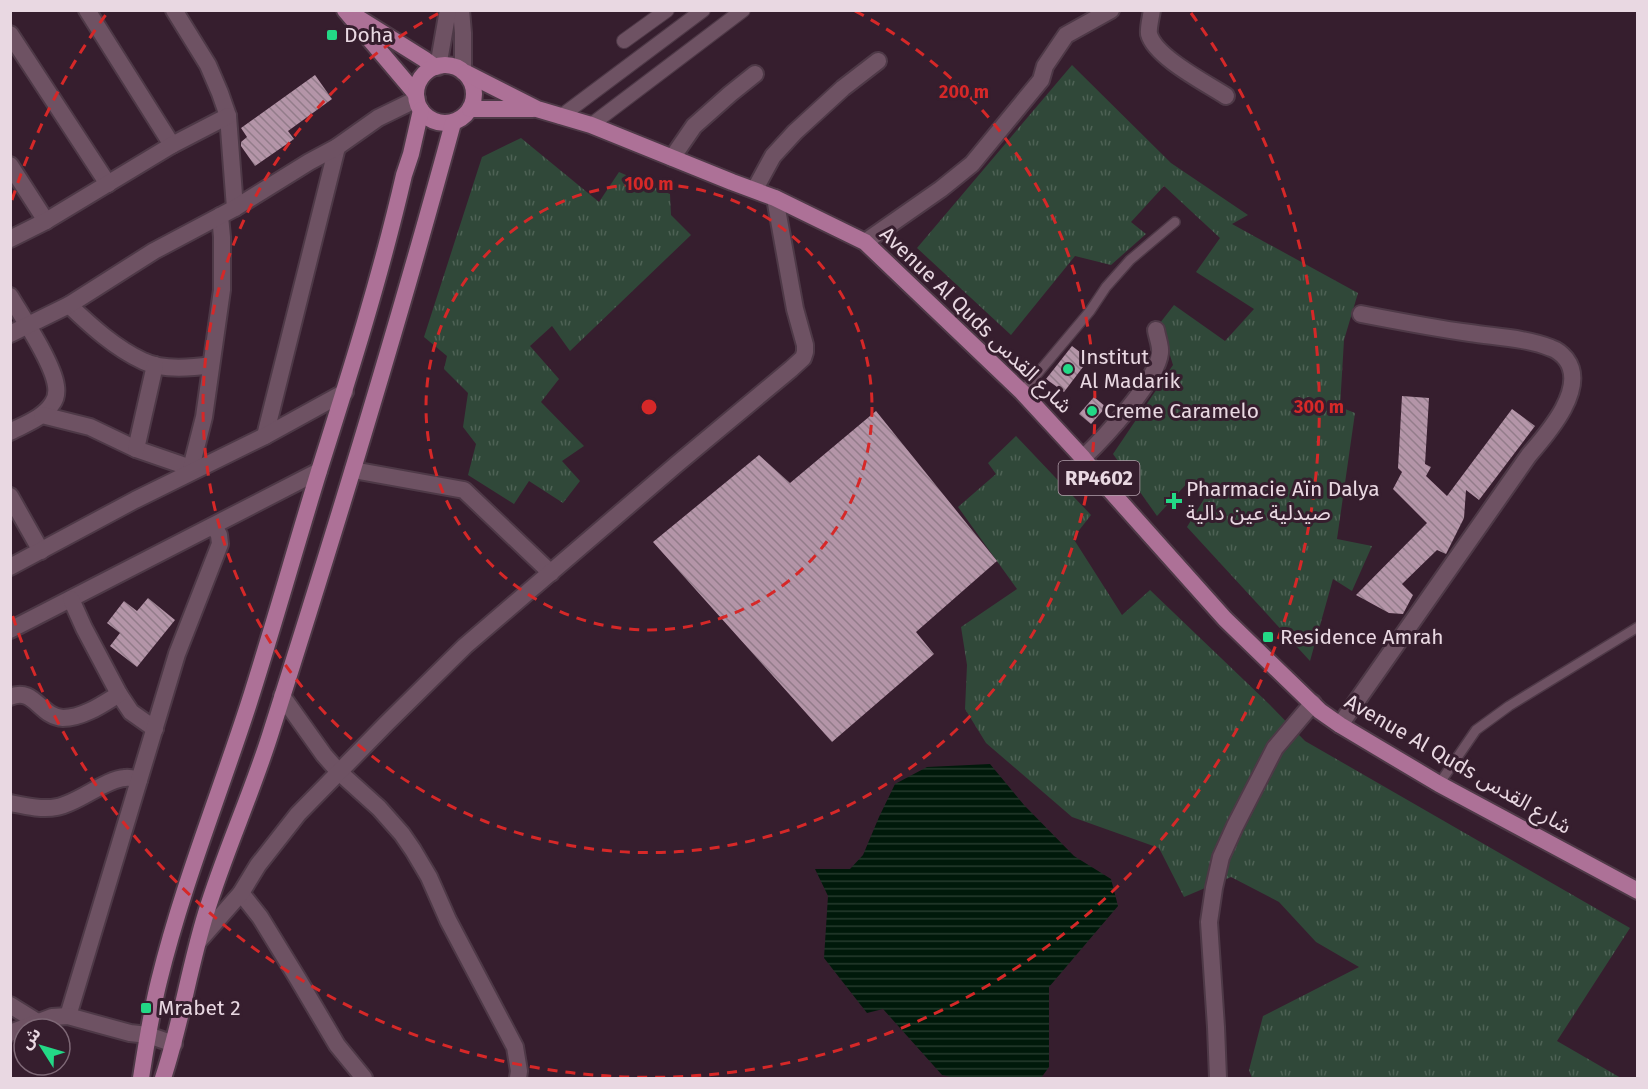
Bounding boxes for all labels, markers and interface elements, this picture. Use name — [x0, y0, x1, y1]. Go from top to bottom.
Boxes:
place label: Doha — [344, 22, 394, 48]
marker: Doha — [325, 28, 339, 42]
text: 200 m — [939, 81, 989, 103]
text: 100 m — [625, 173, 673, 195]
street label: Avenue Al Quds شارع القدس — [873, 221, 1078, 420]
place label: Institut Al Madarik — [1080, 344, 1181, 394]
marker: Institut Al Madarik — [1061, 362, 1075, 376]
text: 300 m — [1293, 396, 1344, 418]
centre of rings — [639, 397, 659, 417]
place label: Creme Caramelo — [1104, 398, 1259, 424]
marker: Creme Caramelo — [1085, 404, 1099, 418]
road number: RP4602 — [1058, 461, 1140, 495]
place label: Pharmacie Aïn Dalya صيدلية عين دالية — [1186, 476, 1380, 526]
marker: Pharmacie Aïn Dalya صيدلية عين دالية — [1167, 494, 1181, 508]
place label: Residence Amrah — [1280, 624, 1444, 650]
marker: Residence Amrah — [1261, 630, 1275, 644]
street label: Avenue Al Quds شارع القدس — [1339, 688, 1576, 841]
place label: Mrabet 2 — [158, 995, 241, 1021]
marker: Mrabet 2 — [139, 1001, 153, 1015]
north arrow — [12, 1017, 72, 1077]
text: ش — [16, 1024, 45, 1053]

